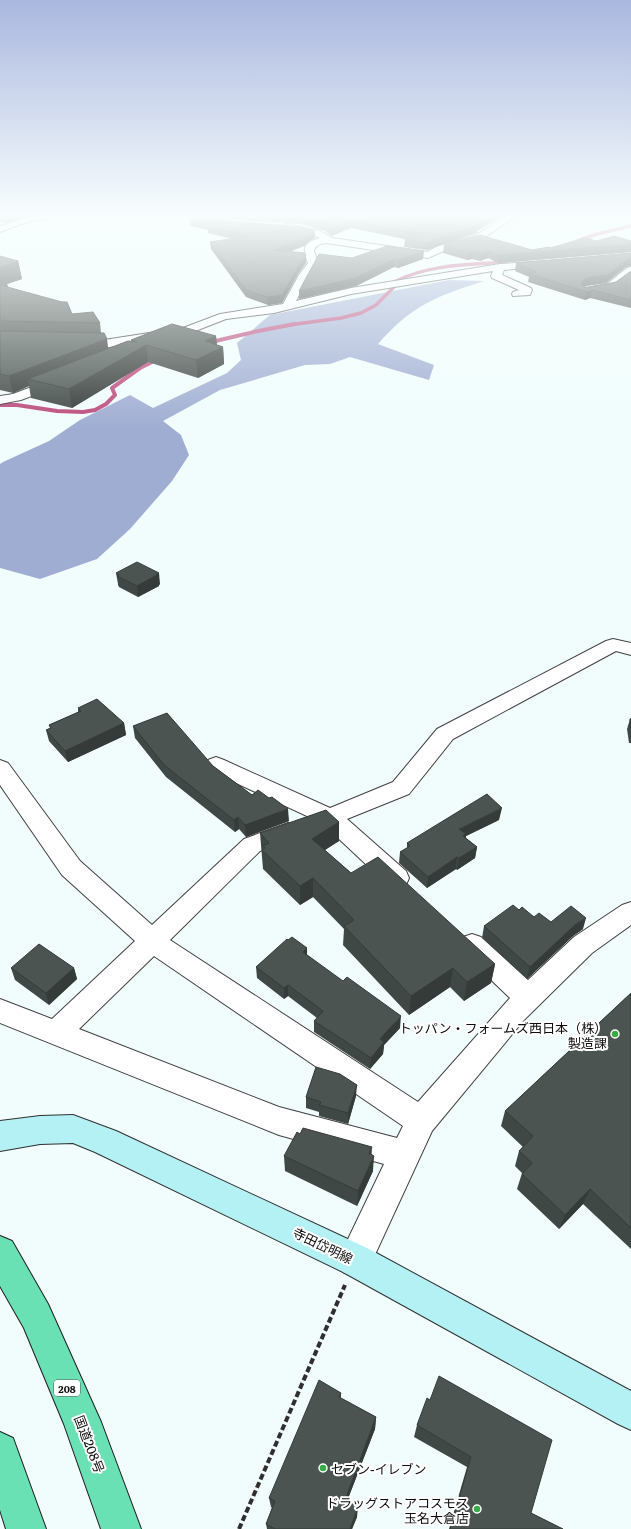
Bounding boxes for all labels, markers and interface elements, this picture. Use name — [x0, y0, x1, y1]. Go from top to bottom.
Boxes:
place label: トッパン・フォームズ西日本（株） 製造課 — [399, 1018, 607, 1052]
marker: トッパン・フォームズ西日本（株） 製造課 — [610, 1029, 620, 1039]
street label: 寺田岱明線 — [290, 1222, 356, 1268]
road number: 208 — [54, 1380, 80, 1396]
street label: 国道208号 — [70, 1412, 110, 1476]
place label: セブン-イレブン — [331, 1459, 427, 1478]
marker: セブン-イレブン — [318, 1463, 328, 1473]
place label: ドラッグストアコスモス 玉名大倉店 — [326, 1493, 469, 1527]
marker: ドラッグストアコスモス 玉名大倉店 — [472, 1504, 482, 1514]

